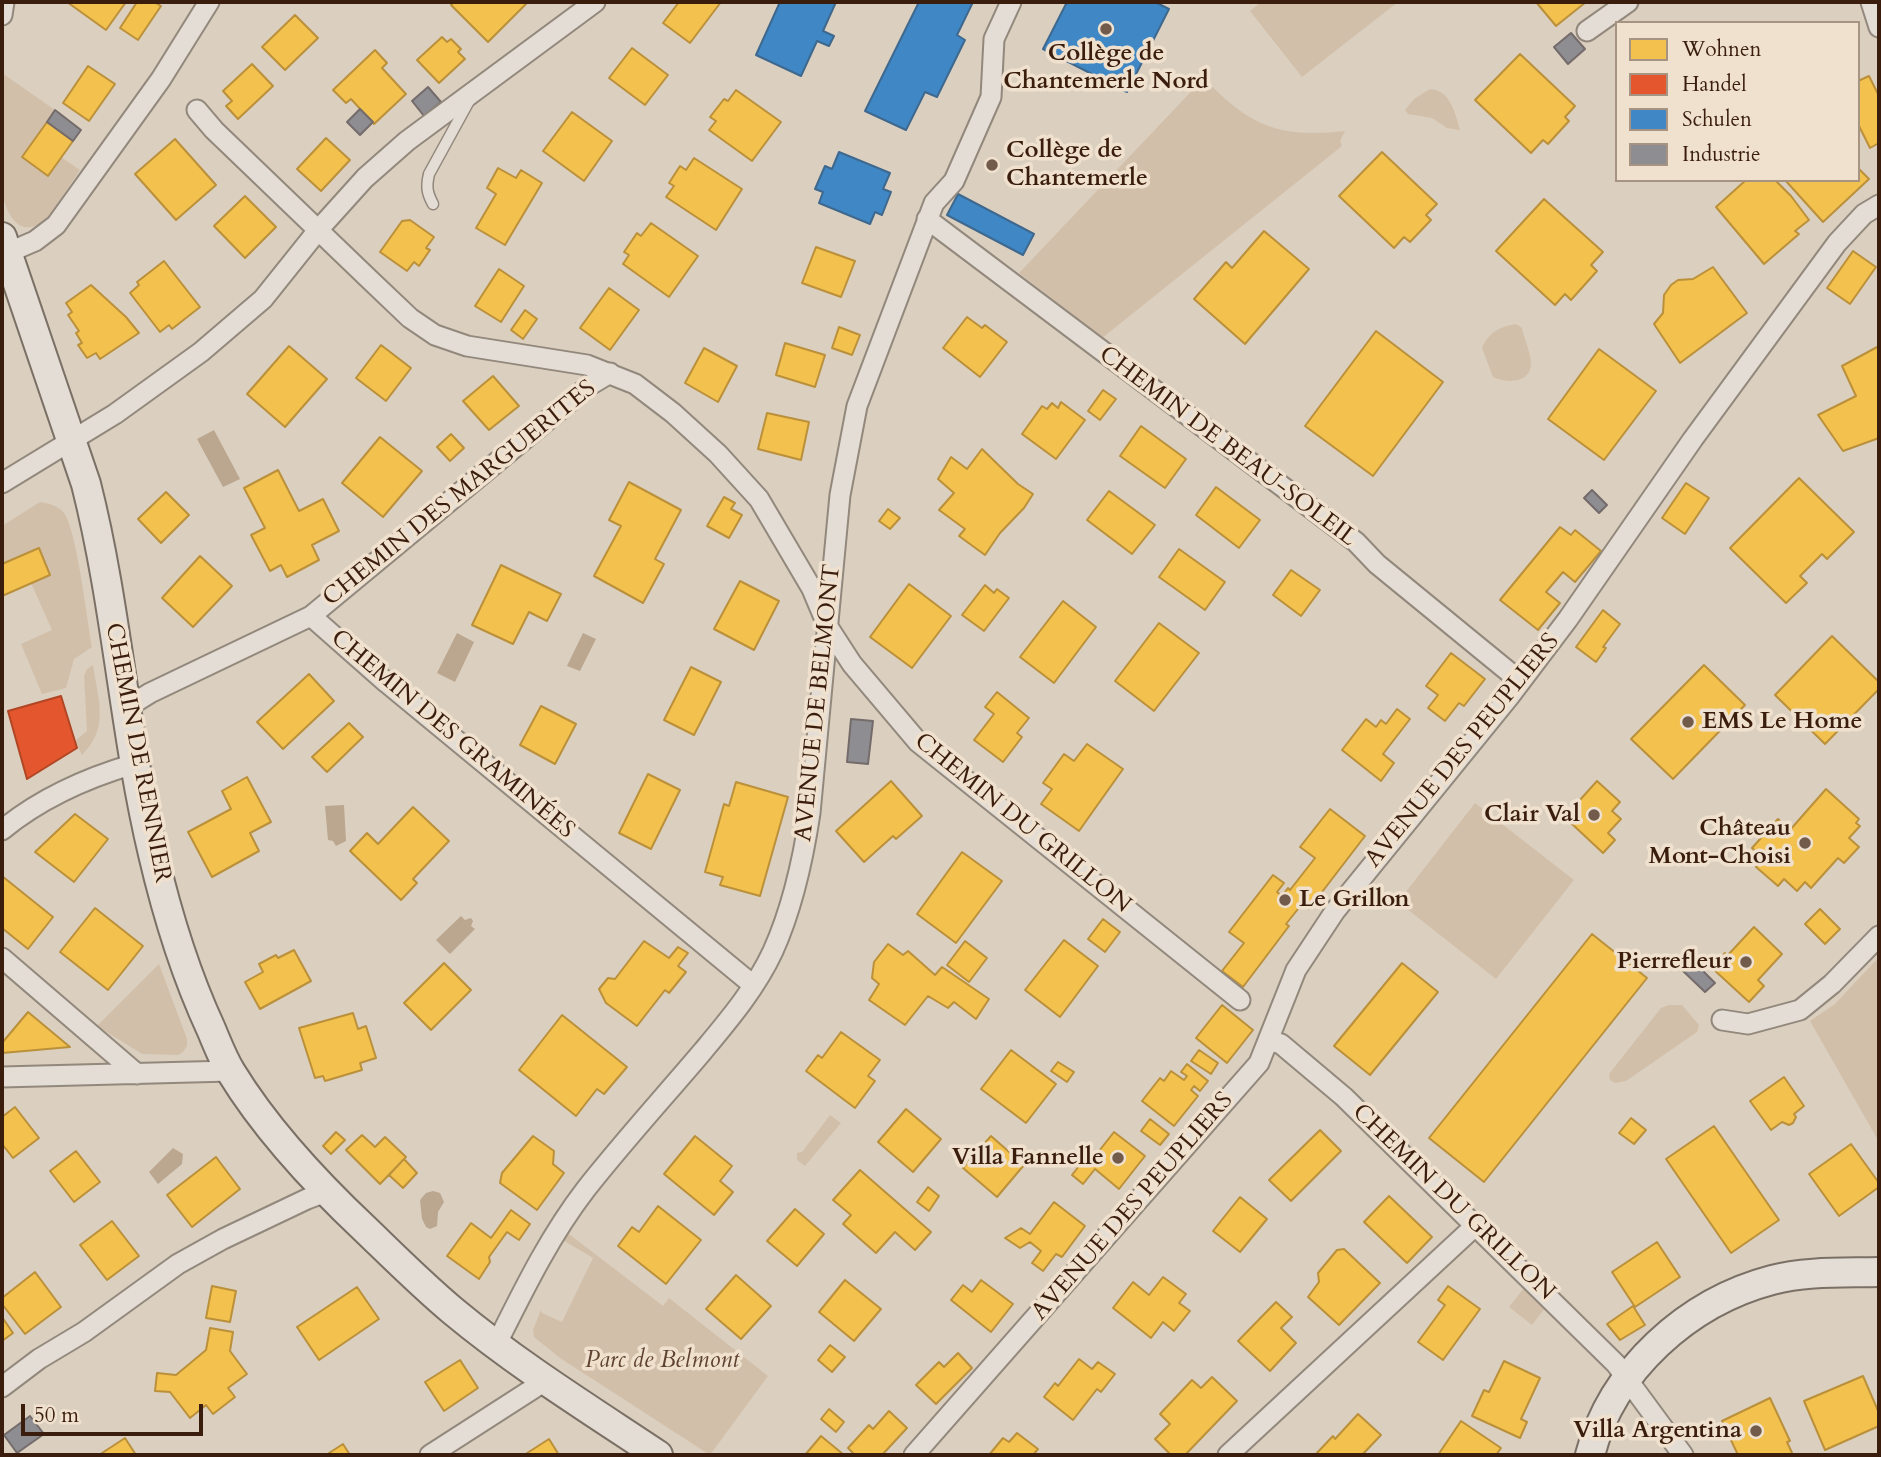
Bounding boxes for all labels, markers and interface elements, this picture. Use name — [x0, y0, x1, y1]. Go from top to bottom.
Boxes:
marker: Collège de Chantemerle Nord — [1098, 21, 1114, 37]
legend — [1615, 21, 1860, 182]
text: Wohnen — [1682, 35, 1761, 64]
place label: Collège de Chantemerle Nord — [1003, 40, 1209, 96]
text: Handel — [1682, 70, 1747, 99]
text: Schulen — [1682, 105, 1752, 134]
place label: Collège de Chantemerle — [1006, 137, 1148, 193]
text: Industrie — [1682, 140, 1761, 169]
marker: Collège de Chantemerle — [984, 157, 1000, 173]
street label: CHEMIN DE BEAU-SOLEIL — [1093, 341, 1361, 553]
street label: CHEMIN DES MARGUERITES — [318, 375, 602, 613]
street label: AVENUE DE BELMONT — [790, 563, 848, 843]
street label: CHEMIN DE RENNIER — [98, 621, 176, 885]
street label: CHEMIN DES GRAMINÉES — [324, 625, 580, 845]
street label: AVENUE DES PEUPLIERS — [1360, 628, 1566, 874]
place label: EMS Le Home — [1702, 708, 1862, 736]
marker: EMS Le Home — [1680, 714, 1696, 730]
street label: CHEMIN DU GRILLON — [908, 728, 1136, 920]
place label: Clair Val — [1484, 801, 1580, 829]
marker: Clair Val — [1586, 807, 1602, 823]
place label: Château Mont-Choisi — [1649, 815, 1791, 871]
marker: Château Mont-Choisi — [1797, 835, 1813, 851]
place label: Le Grillon — [1299, 886, 1410, 914]
marker: Le Grillon — [1277, 892, 1293, 908]
place label: Pierrefleur — [1617, 948, 1732, 976]
marker: Pierrefleur — [1738, 954, 1754, 970]
street label: AVENUE DES PEUPLIERS — [1026, 1087, 1240, 1327]
street label: CHEMIN DU GRILLON — [1346, 1099, 1560, 1307]
place label: Villa Fannelle — [952, 1144, 1104, 1172]
marker: Villa Fannelle — [1110, 1150, 1126, 1166]
park label: Parc de Belmont — [585, 1347, 739, 1375]
scale bar — [24, 1390, 206, 1434]
text: 50 m — [34, 1401, 79, 1430]
place label: Villa Argentina — [1573, 1417, 1742, 1445]
marker: Villa Argentina — [1748, 1423, 1764, 1439]

